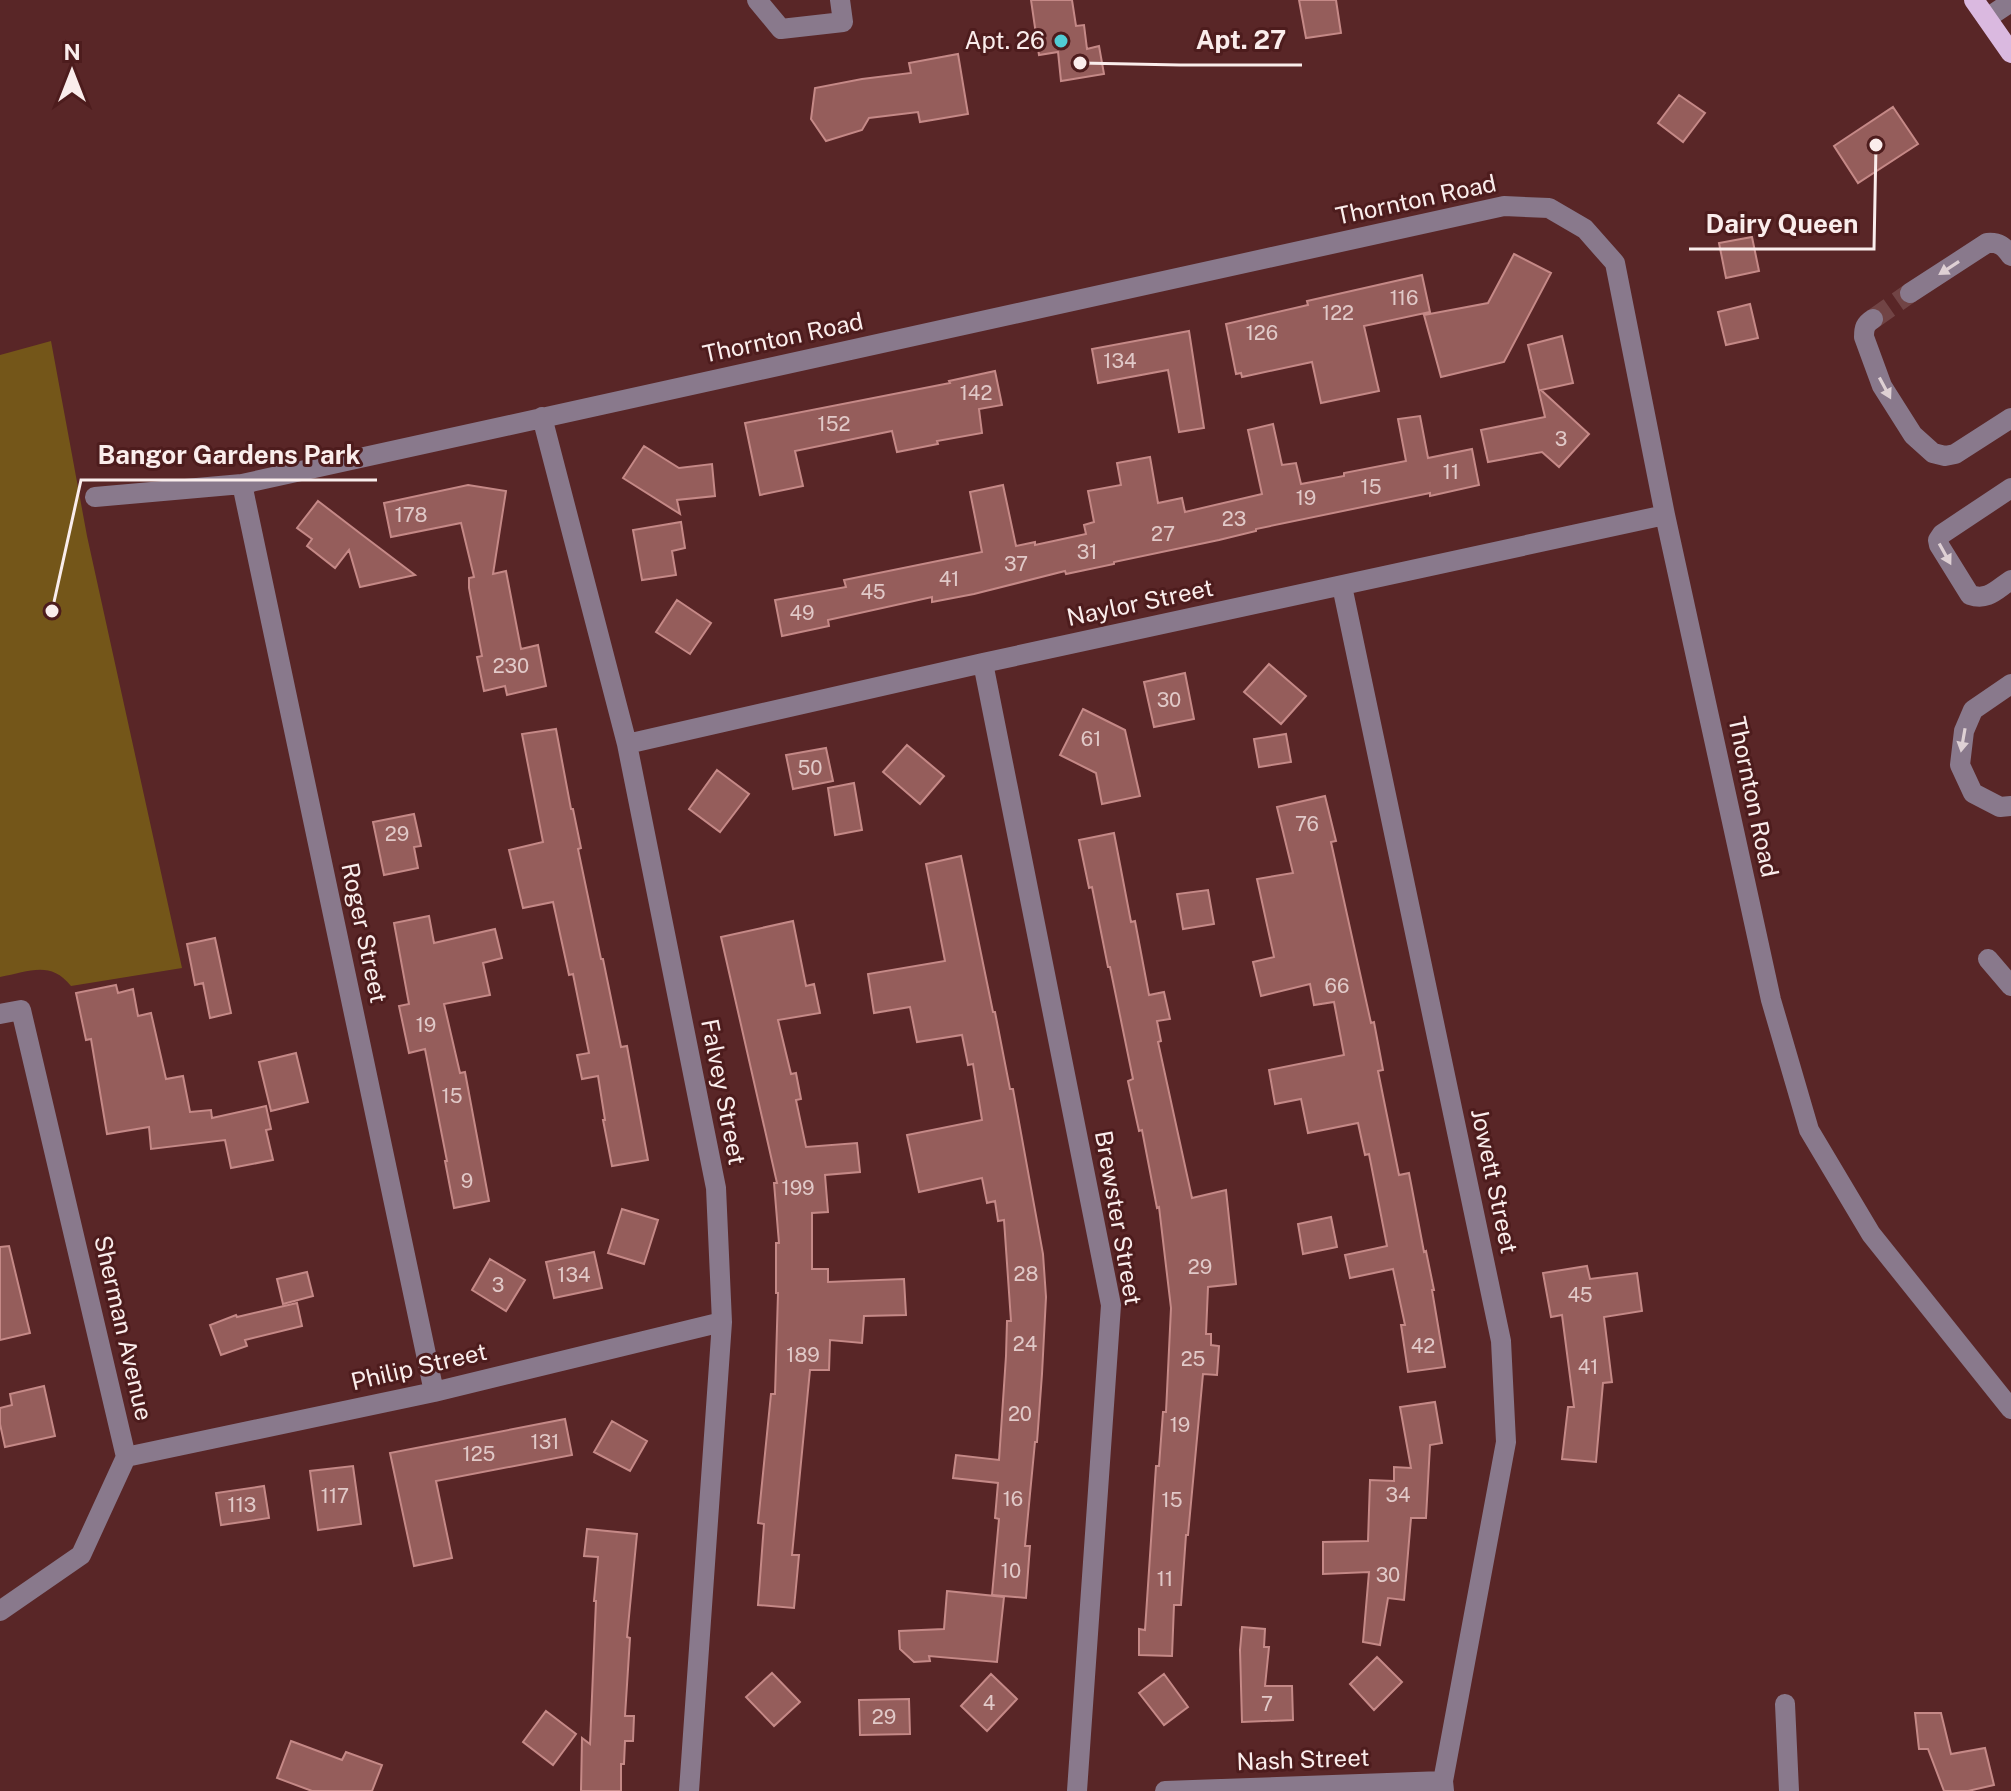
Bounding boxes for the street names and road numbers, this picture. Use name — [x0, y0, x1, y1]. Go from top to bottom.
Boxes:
street label: Thornton Road — [1333, 168, 1499, 230]
street label: Thornton Road — [700, 306, 866, 368]
street label: Naylor Street — [1064, 573, 1216, 631]
street label: Thornton Road — [1723, 714, 1785, 880]
street label: Roger Street — [336, 860, 394, 1006]
street label: Falvey Street — [696, 1016, 752, 1167]
street label: Jowett Street — [1466, 1106, 1524, 1256]
street label: Brewster Street — [1090, 1128, 1148, 1307]
street label: Sherman Avenue — [89, 1233, 159, 1423]
street label: Philip Street — [348, 1337, 489, 1395]
street label: Nash Street — [1236, 1743, 1370, 1775]

